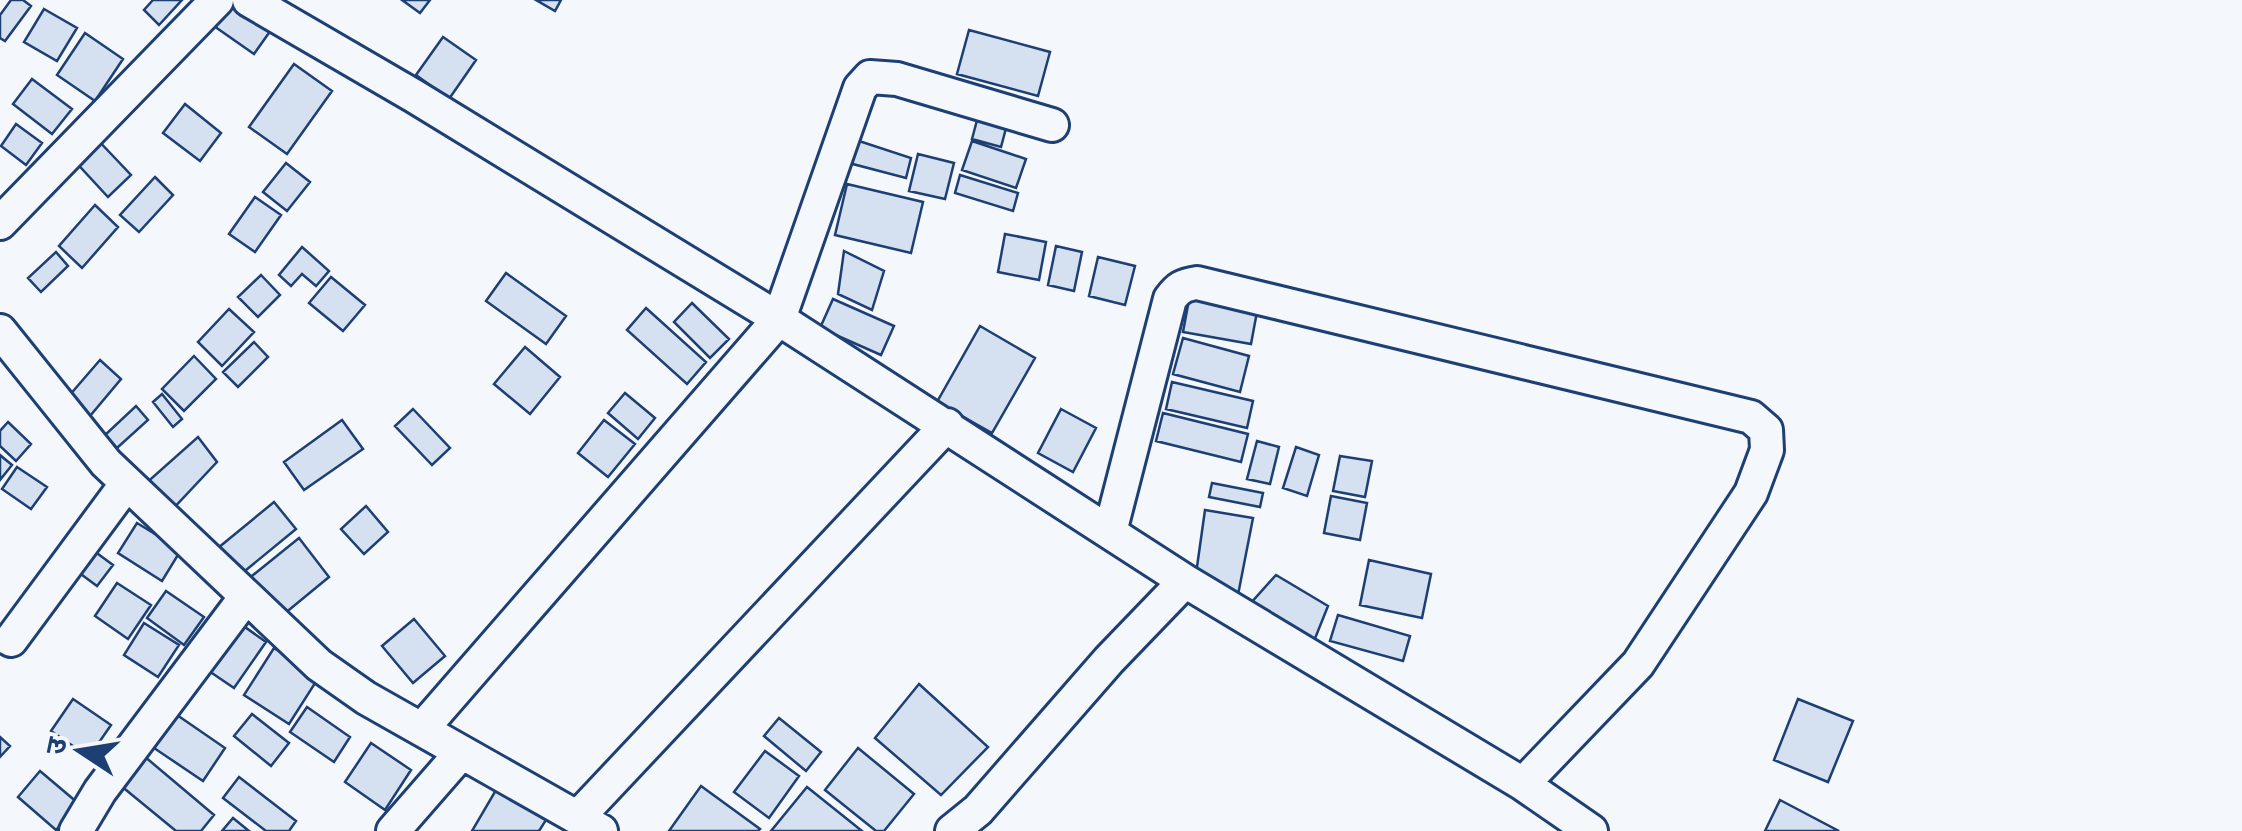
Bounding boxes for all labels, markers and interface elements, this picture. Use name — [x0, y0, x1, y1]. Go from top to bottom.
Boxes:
north arrow — [30, 701, 130, 801]
text: उ — [38, 734, 74, 757]

